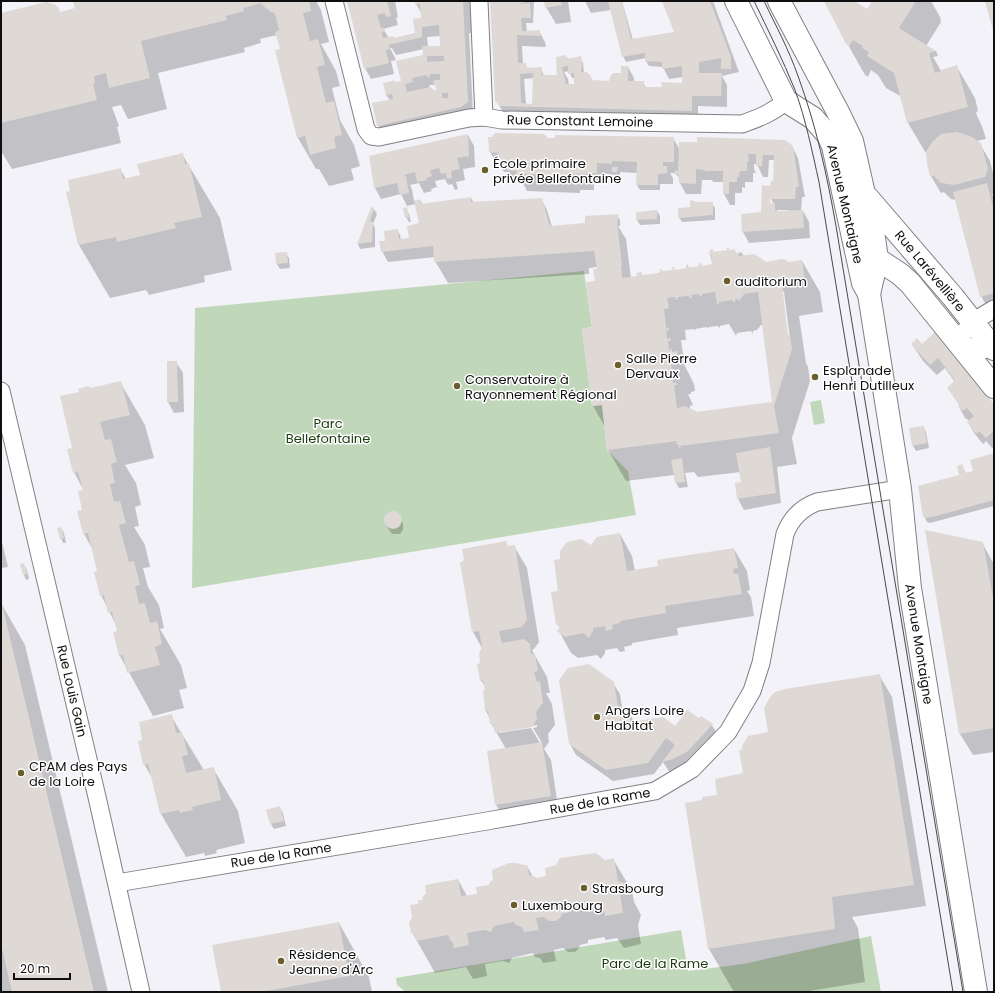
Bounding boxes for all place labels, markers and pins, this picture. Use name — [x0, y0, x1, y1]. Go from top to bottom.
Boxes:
place label: École primaire privée Bellefontaine — [493, 154, 621, 188]
marker: École primaire privée Bellefontaine — [480, 165, 490, 175]
place label: auditorium — [735, 272, 807, 291]
marker: auditorium — [722, 276, 732, 286]
place label: Salle Pierre Dervaux — [626, 349, 697, 383]
marker: Salle Pierre Dervaux — [613, 360, 623, 370]
place label: Esplanade Henri Dutilleux — [823, 361, 915, 395]
place label: Conservatoire à Rayonnement Régional — [465, 370, 617, 404]
marker: Esplanade Henri Dutilleux — [810, 372, 820, 382]
marker: Conservatoire à Rayonnement Régional — [452, 381, 462, 391]
place label: Angers Loire Habitat — [605, 701, 684, 735]
marker: Angers Loire Habitat — [592, 712, 602, 722]
place label: CPAM des Pays de la Loire — [29, 757, 128, 791]
marker: CPAM des Pays de la Loire — [16, 768, 26, 778]
place label: Strasbourg — [592, 879, 664, 898]
marker: Strasbourg — [579, 883, 589, 893]
place label: Luxembourg — [522, 896, 603, 915]
marker: Luxembourg — [509, 900, 519, 910]
place label: Résidence Jeanne d'Arc — [289, 945, 373, 979]
marker: Résidence Jeanne d'Arc — [276, 956, 286, 966]

